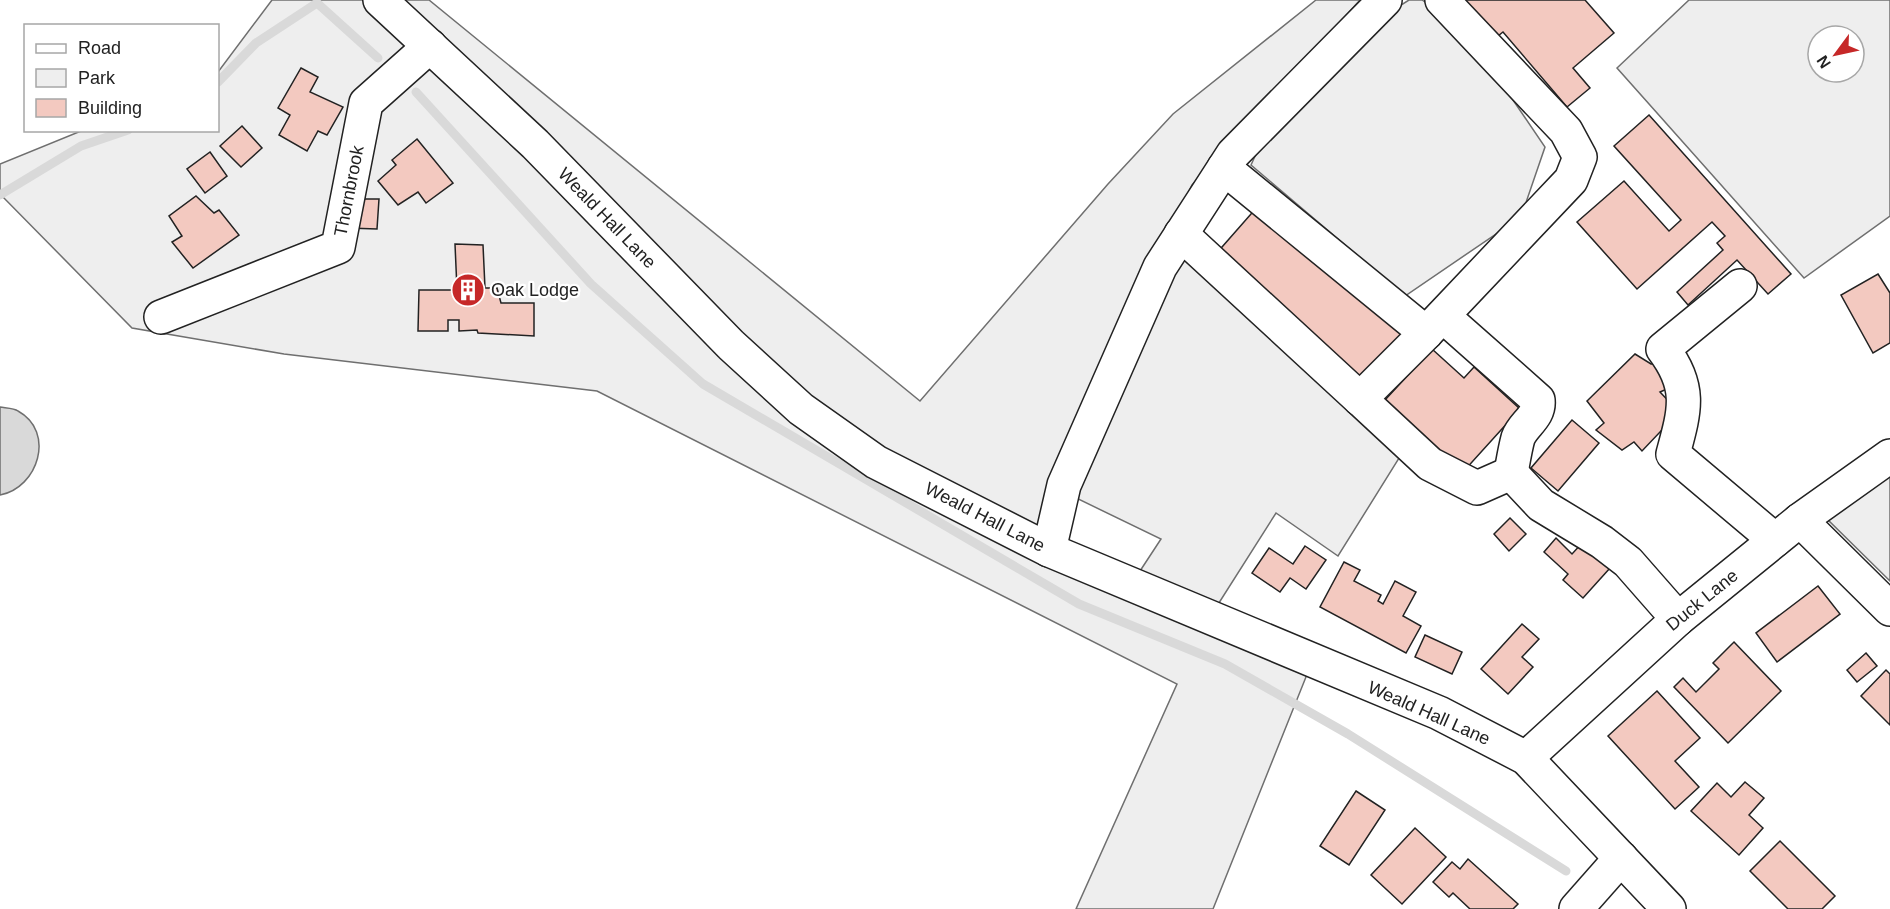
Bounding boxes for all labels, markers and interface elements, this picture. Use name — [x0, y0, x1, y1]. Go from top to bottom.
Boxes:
legend — [24, 24, 219, 132]
north arrow — [1806, 24, 1866, 84]
text: Road — [78, 38, 121, 58]
text: N — [1814, 52, 1834, 71]
text: Park — [78, 68, 116, 88]
text: Building — [78, 98, 142, 118]
street label: Thornbrook — [330, 143, 368, 238]
street label: Weald Hall Lane — [554, 164, 660, 272]
building icon: Oak Lodge — [450, 272, 486, 308]
place label: Oak Lodge — [491, 280, 579, 300]
street label: Weald Hall Lane — [922, 478, 1048, 556]
street label: Duck Lane — [1662, 565, 1742, 635]
street label: Weald Hall Lane — [1365, 677, 1493, 749]

